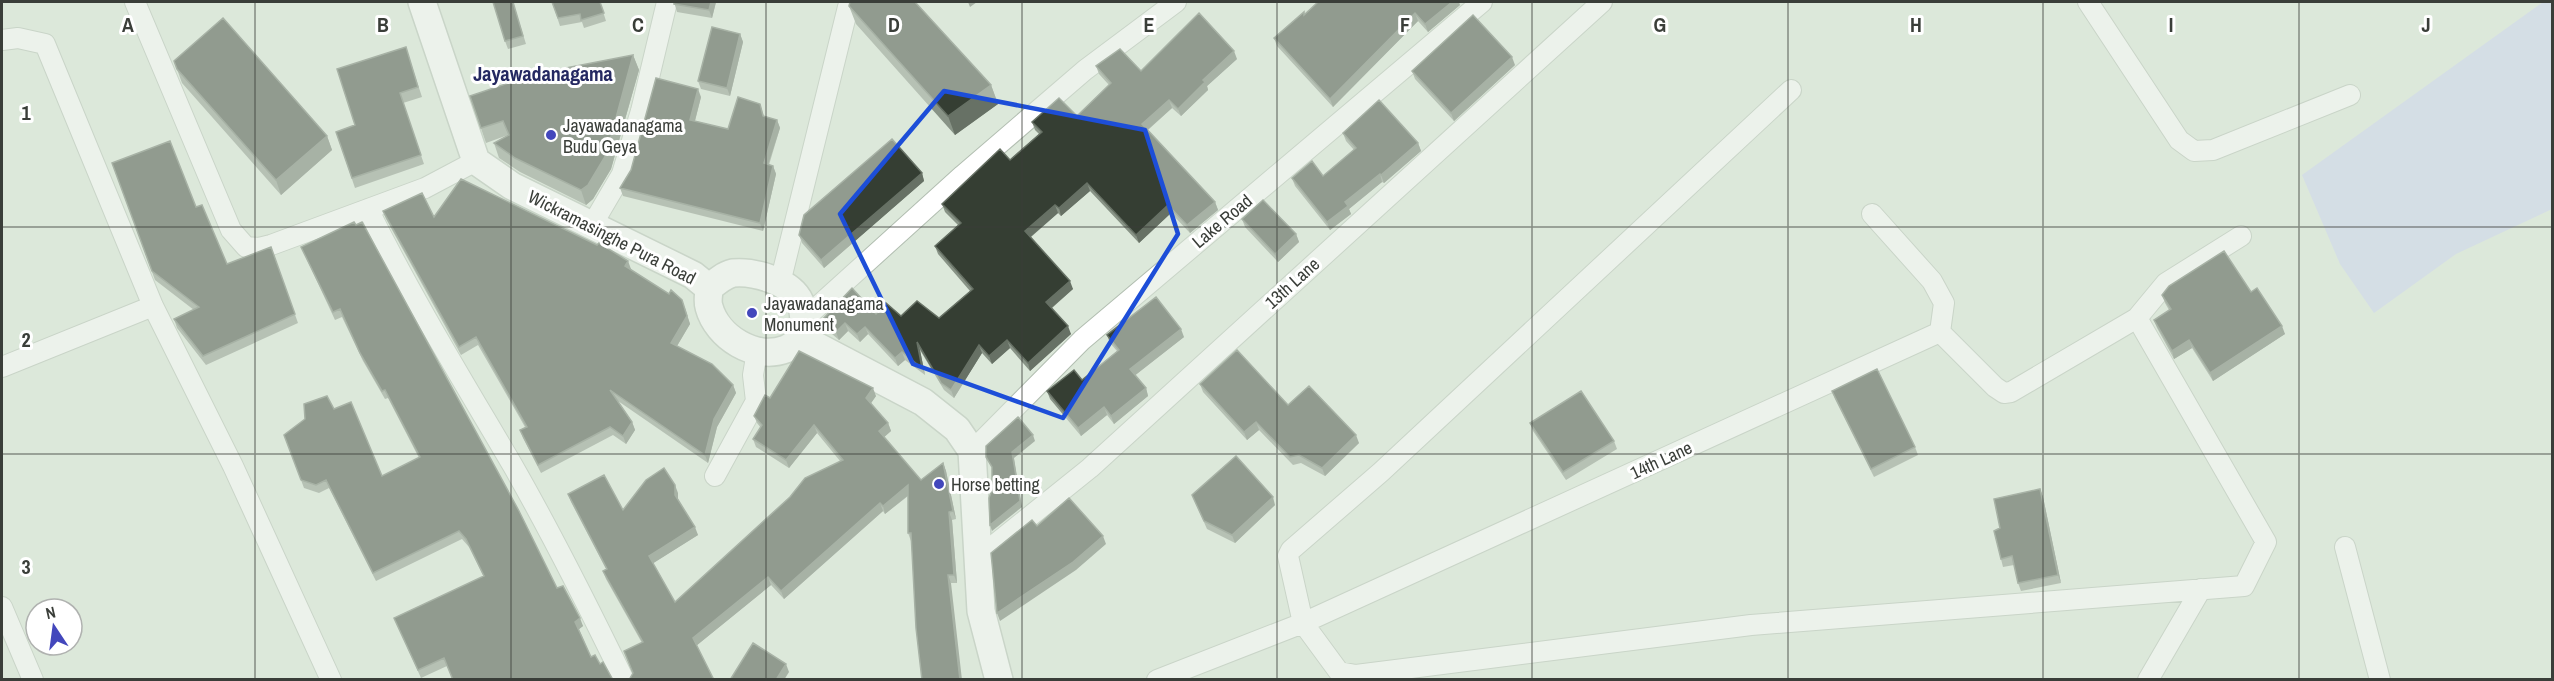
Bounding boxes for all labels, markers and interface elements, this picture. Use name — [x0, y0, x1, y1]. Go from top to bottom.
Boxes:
text: A — [122, 11, 134, 38]
text: B — [377, 11, 389, 38]
text: C — [632, 11, 644, 38]
text: D — [888, 11, 900, 38]
text: E — [1144, 11, 1155, 38]
text: F — [1400, 11, 1410, 38]
text: G — [1654, 11, 1666, 38]
text: H — [1910, 11, 1922, 38]
text: I — [2169, 11, 2173, 38]
text: J — [2421, 11, 2431, 38]
district label: Jayawadanagama — [473, 60, 613, 87]
text: 1 — [21, 99, 31, 126]
place label: Jayawadanagama Budu Geya — [563, 113, 683, 159]
marker: Jayawadanagama Budu Geya — [544, 128, 558, 142]
street label: Wickramasinghe Pura Road — [524, 184, 700, 290]
street label: Lake Road — [1187, 188, 1257, 254]
street label: 13th Lane — [1259, 252, 1325, 314]
place label: Jayawadanagama Monument — [764, 291, 884, 337]
marker: Jayawadanagama Monument — [745, 306, 759, 320]
text: 2 — [21, 326, 31, 353]
street label: 14th Lane — [1626, 435, 1696, 485]
place label: Horse betting — [951, 472, 1040, 497]
marker: Horse betting — [932, 477, 946, 491]
text: 3 — [21, 553, 31, 580]
north arrow — [24, 597, 84, 657]
text: N — [44, 601, 58, 624]

